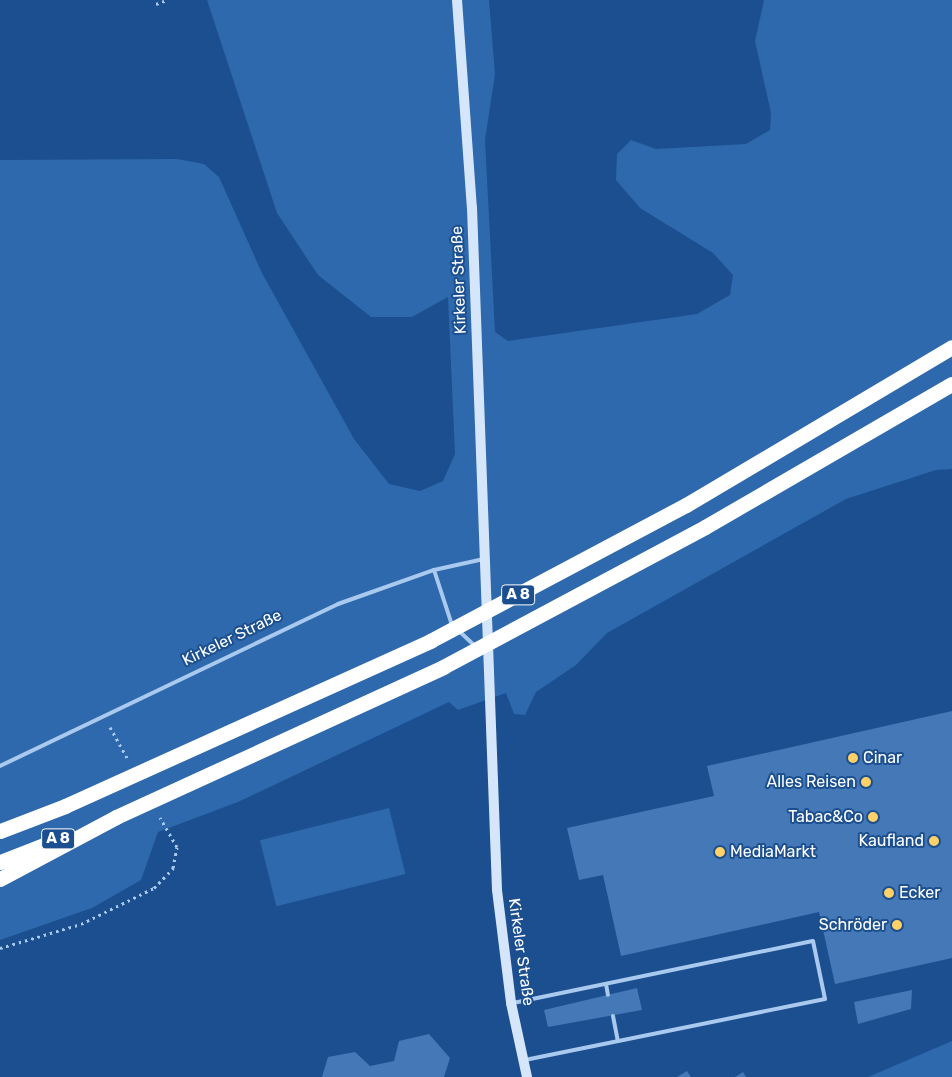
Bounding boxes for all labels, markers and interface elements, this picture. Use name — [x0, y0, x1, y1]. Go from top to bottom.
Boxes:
street label: Kirkeler Straße — [448, 225, 470, 335]
road number: A 8 — [500, 582, 536, 608]
street label: Kirkeler Straße — [179, 606, 285, 670]
place label: Cinar — [863, 748, 902, 768]
marker: Cinar — [847, 752, 859, 764]
place label: Alles Reisen — [766, 772, 856, 792]
marker: Alles Reisen — [860, 776, 872, 788]
place label: Tabac&Co — [788, 807, 863, 827]
marker: Tabac&Co — [867, 811, 879, 823]
road number: A 8 — [40, 826, 76, 852]
place label: Kaufland — [858, 831, 924, 851]
marker: Kaufland — [928, 835, 940, 847]
place label: MediaMarkt — [730, 842, 816, 862]
marker: MediaMarkt — [714, 846, 726, 858]
place label: Ecker — [899, 883, 940, 903]
marker: Ecker — [883, 887, 895, 899]
street label: Kirkeler Straße — [504, 897, 538, 1007]
place label: Schröder — [819, 915, 887, 935]
marker: Schröder — [891, 919, 903, 931]

